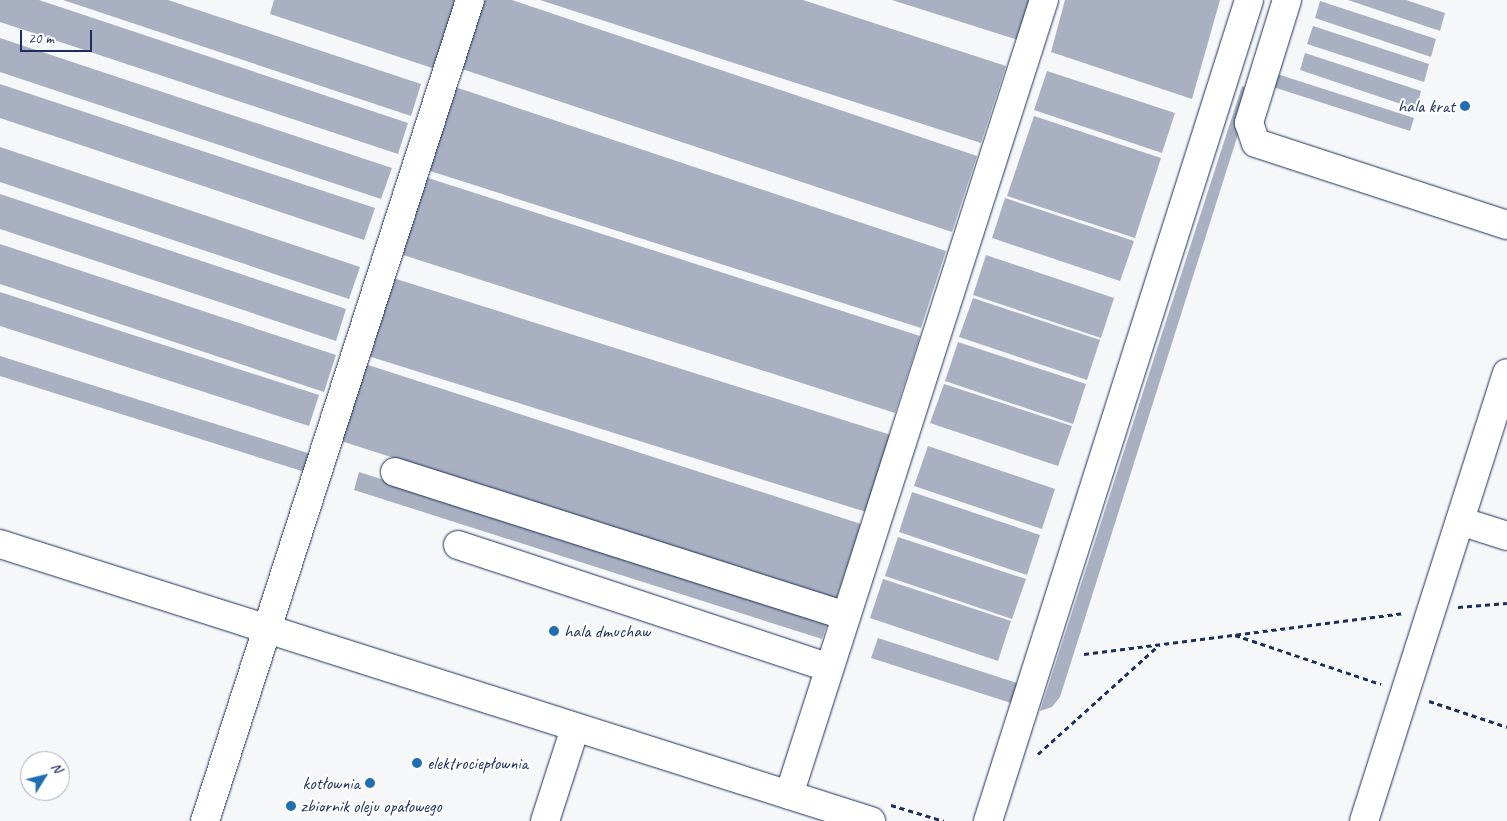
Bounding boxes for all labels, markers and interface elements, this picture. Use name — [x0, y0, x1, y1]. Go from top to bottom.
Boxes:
scale bar — [22, 20, 95, 52]
text: 20 m — [28, 29, 54, 48]
place label: hala krat — [1397, 95, 1455, 117]
marker: hala krat — [1459, 100, 1471, 112]
place label: hala dmuchaw — [564, 620, 651, 642]
marker: hala dmuchaw — [548, 625, 560, 637]
north arrow — [20, 751, 70, 801]
place label: elektrociepłownia — [427, 752, 528, 774]
marker: elektrociepłownia — [411, 757, 423, 769]
text: N — [47, 759, 66, 776]
place label: kotłownia — [303, 772, 360, 794]
marker: kotłownia — [364, 777, 376, 789]
place label: zbiornik oleju opałowego — [301, 795, 442, 817]
marker: zbiornik oleju opałowego — [285, 800, 297, 812]

